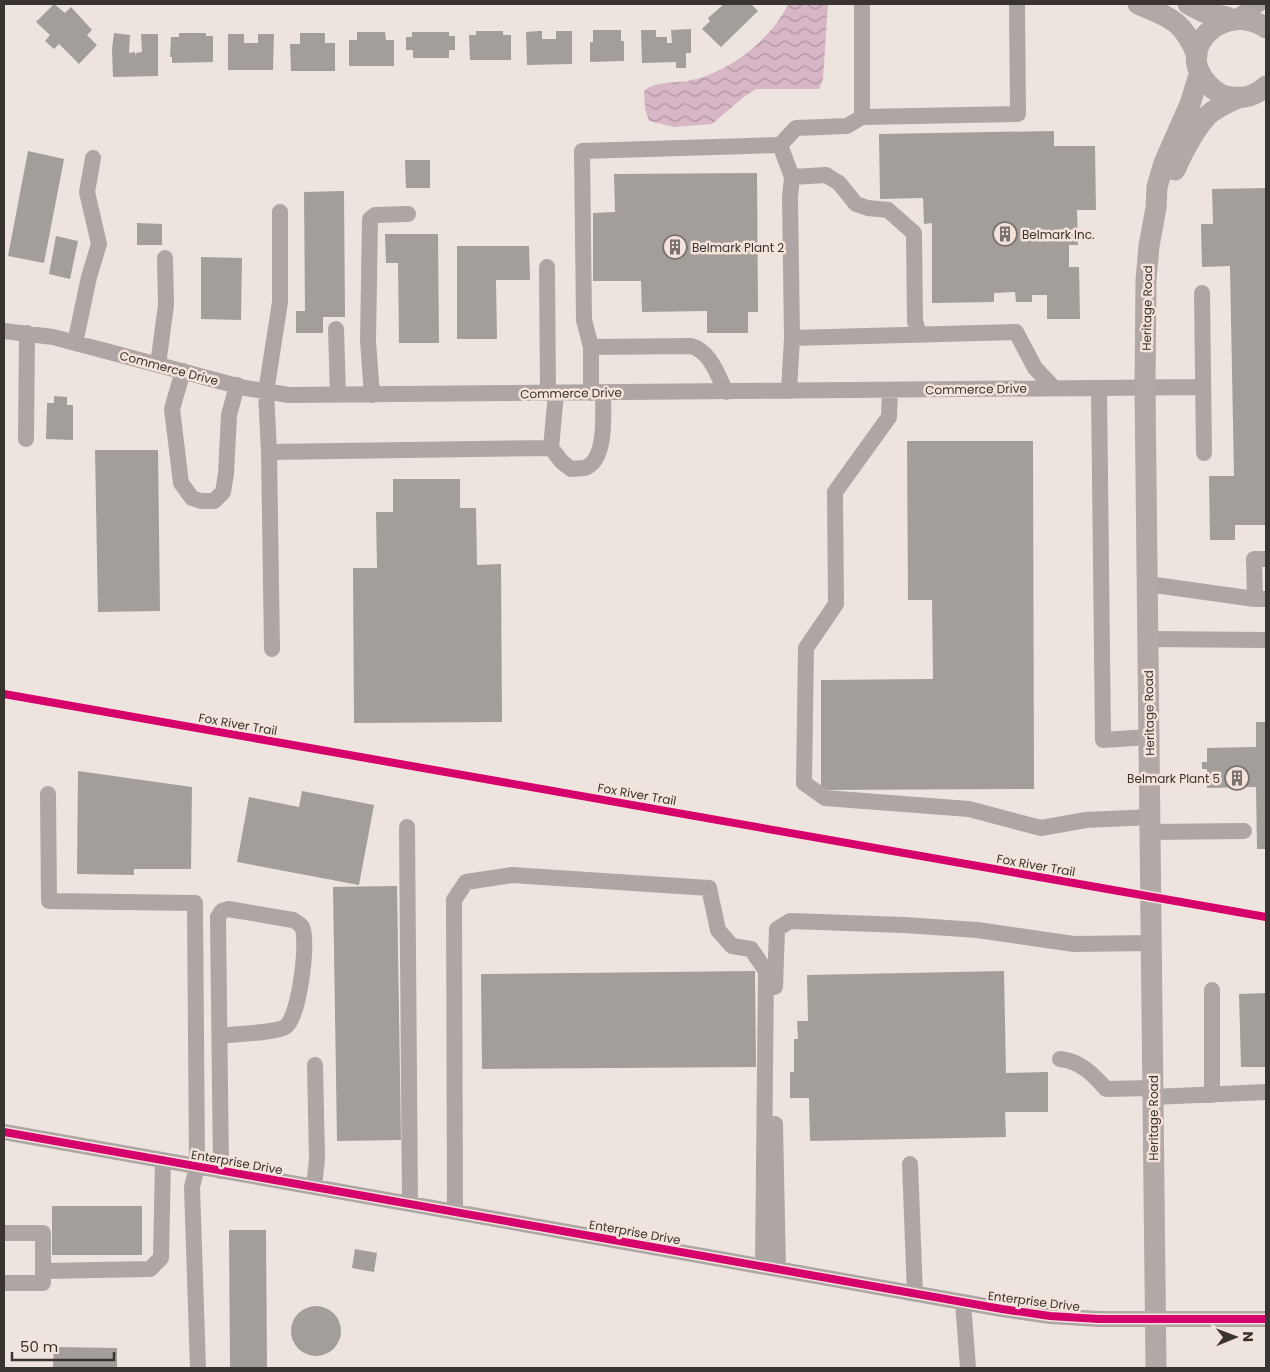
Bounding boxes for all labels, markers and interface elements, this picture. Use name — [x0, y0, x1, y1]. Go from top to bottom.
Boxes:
building icon: Belmark Inc. — [992, 221, 1018, 247]
place label: Belmark Inc. — [1022, 226, 1095, 243]
building icon: Belmark Plant 2 — [662, 234, 688, 260]
place label: Belmark Plant 2 — [692, 239, 784, 256]
street label: Heritage Road — [1138, 265, 1156, 351]
street label: Commerce Drive — [118, 347, 220, 389]
street label: Commerce Drive — [925, 380, 1027, 398]
street label: Commerce Drive — [520, 384, 622, 402]
street label: Heritage Road — [1140, 670, 1158, 756]
street label: Fox River Trail — [197, 709, 279, 739]
building icon: Belmark Plant 5 — [1224, 765, 1250, 791]
place label: Belmark Plant 5 — [1127, 770, 1220, 787]
street label: Fox River Trail — [596, 779, 678, 809]
street label: Fox River Trail — [995, 850, 1077, 880]
street label: Heritage Road — [1145, 1075, 1162, 1161]
street label: Enterprise Drive — [190, 1146, 284, 1178]
street label: Enterprise Drive — [588, 1216, 682, 1248]
street label: Enterprise Drive — [987, 1287, 1081, 1315]
north arrow — [1210, 1312, 1260, 1362]
scale bar — [12, 1330, 115, 1362]
text: N — [1238, 1331, 1258, 1342]
text: 50 m — [20, 1336, 58, 1357]

